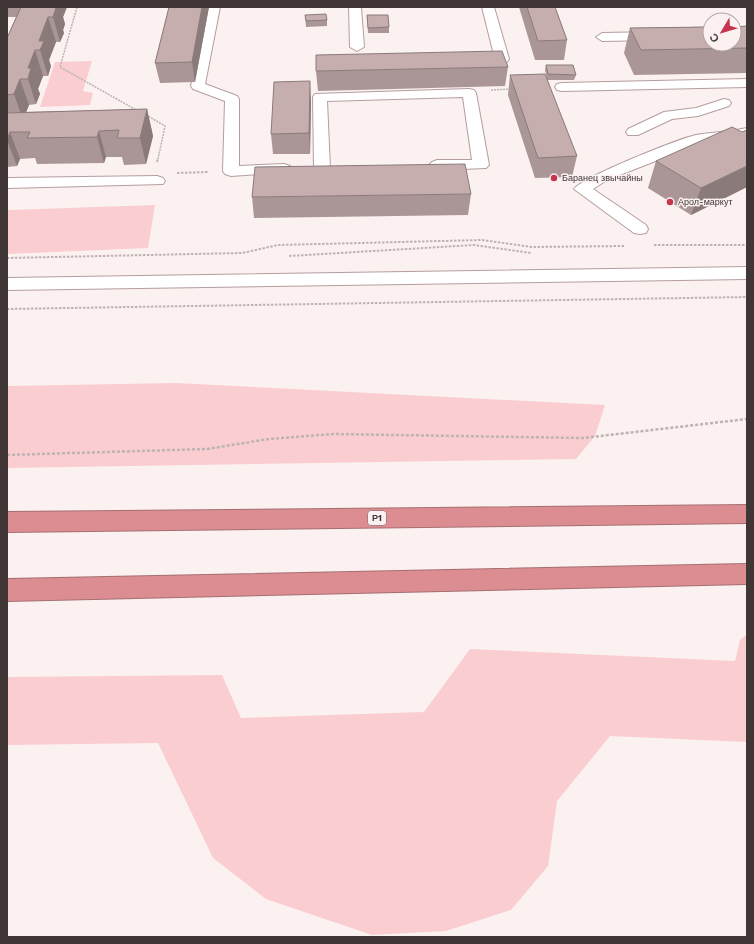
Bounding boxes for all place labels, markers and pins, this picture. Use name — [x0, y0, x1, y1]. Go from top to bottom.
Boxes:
marker: Баранец звычайны — [549, 173, 559, 183]
place label: Баранец звычайны — [562, 173, 643, 183]
marker: Арол-маркут — [665, 197, 675, 207]
place label: Арол-маркут — [678, 197, 733, 207]

